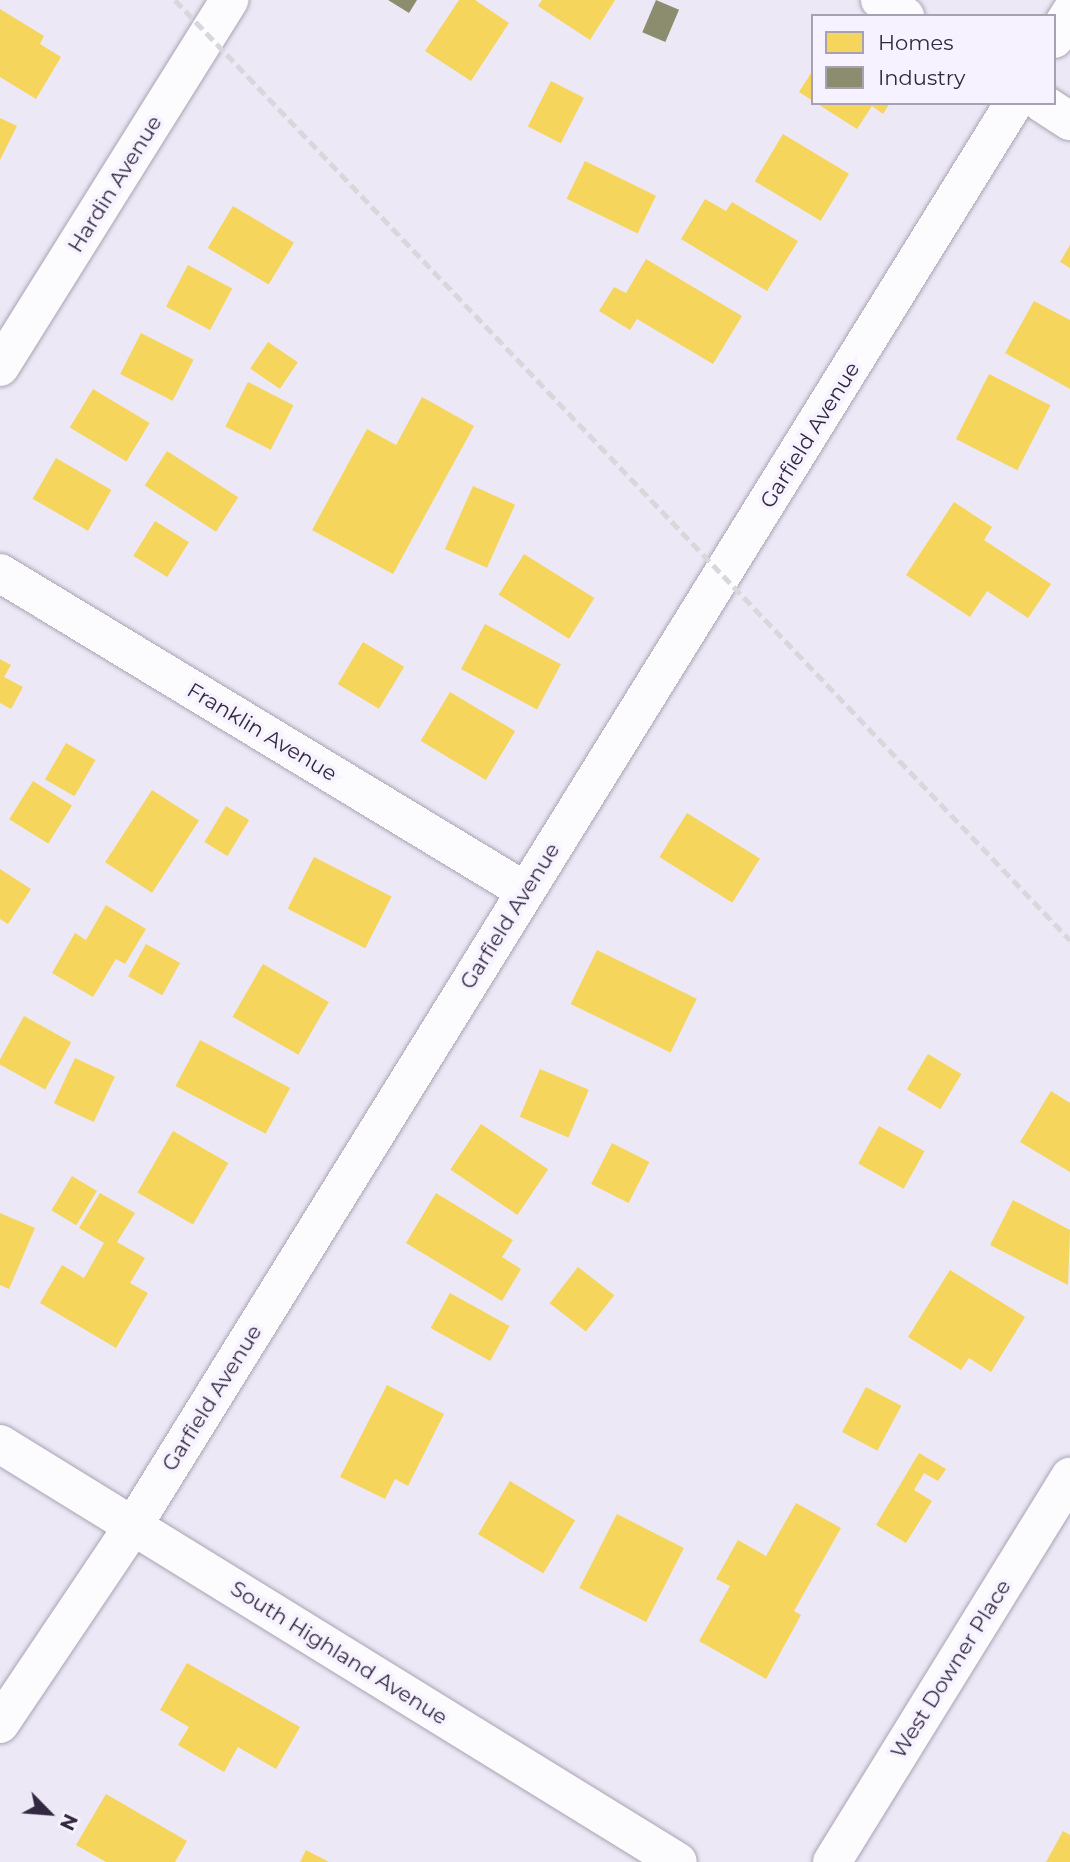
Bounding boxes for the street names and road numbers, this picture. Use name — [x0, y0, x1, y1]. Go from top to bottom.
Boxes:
street label: Hardin Avenue — [63, 111, 167, 257]
street label: Garfield Avenue — [755, 357, 865, 513]
street label: Franklin Avenue — [183, 677, 341, 787]
street label: Garfield Avenue — [455, 838, 565, 994]
street label: Garfield Avenue — [157, 1320, 267, 1476]
street label: West Downer Place — [886, 1575, 1016, 1763]
street label: South Highland Avenue — [226, 1576, 452, 1730]

